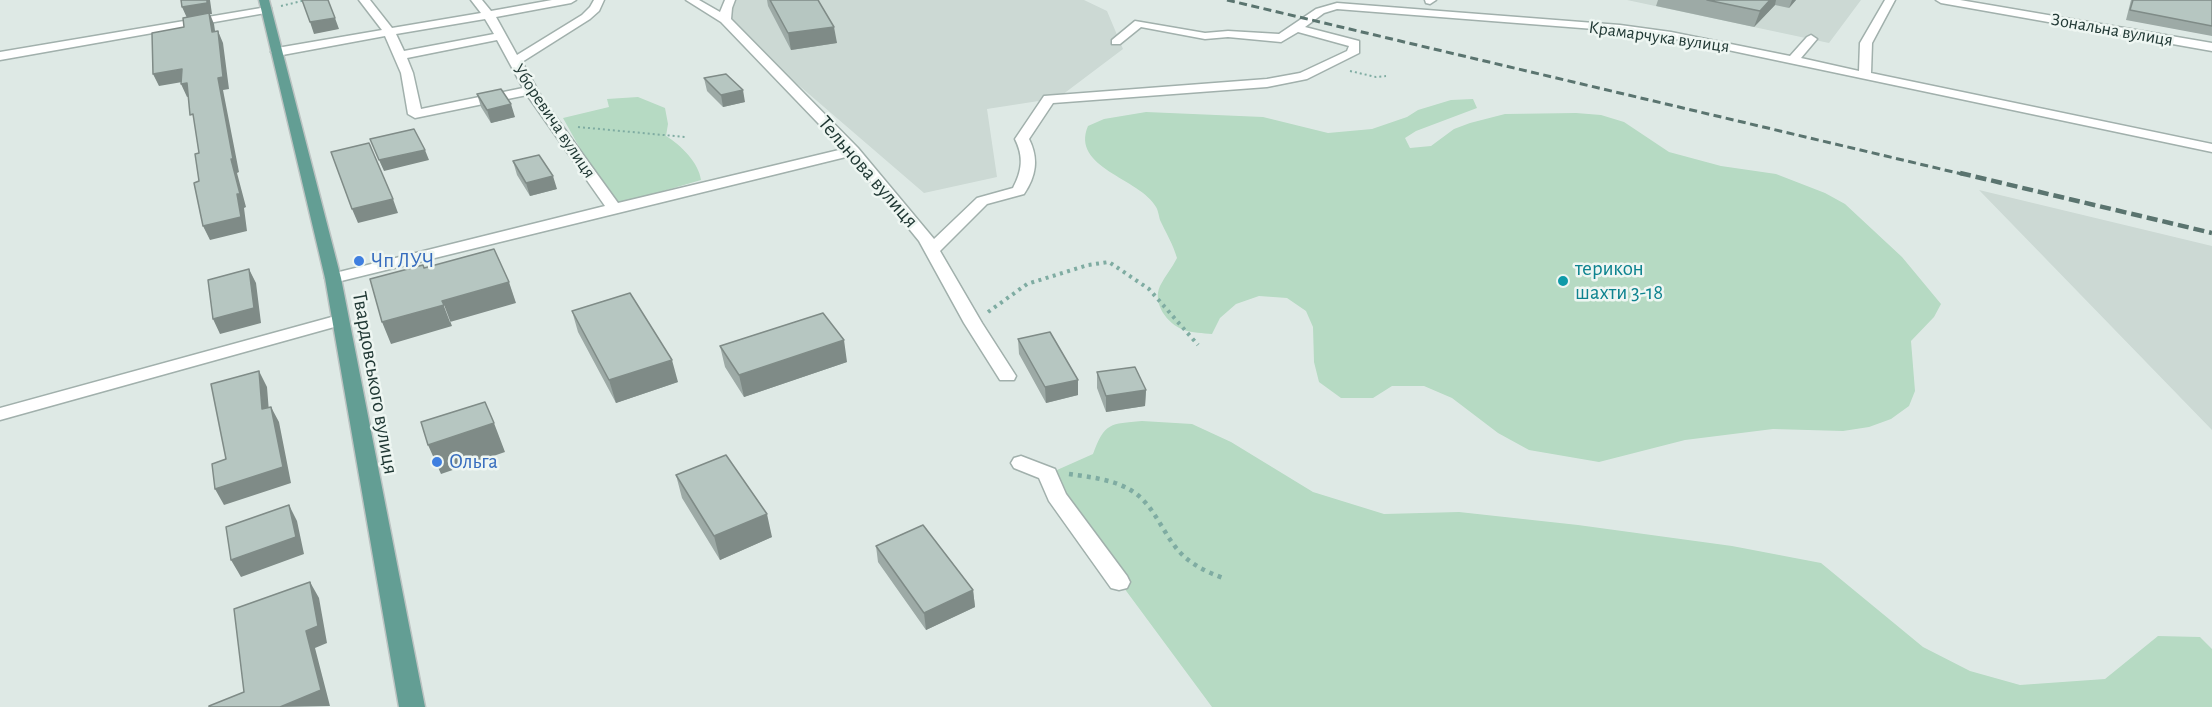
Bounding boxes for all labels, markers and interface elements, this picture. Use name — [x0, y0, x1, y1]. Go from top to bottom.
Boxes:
street label: Зональна вулиця — [2049, 9, 2175, 51]
street label: Крамарчука вулиця — [1587, 16, 1731, 58]
street label: Уборевича вулиця — [508, 60, 600, 182]
street label: Тельнова вулиця — [813, 111, 923, 233]
place label: Чп ЛУЧ — [371, 248, 434, 274]
marker: Чп ЛУЧ — [352, 254, 366, 268]
place label: терикон шахти 3-18 — [1575, 256, 1663, 306]
marker: терикон шахти 3-18 — [1556, 274, 1570, 288]
street label: Твардовського вулиця — [347, 290, 403, 476]
place label: Ольга — [449, 449, 498, 475]
marker: Ольга — [430, 455, 444, 469]

